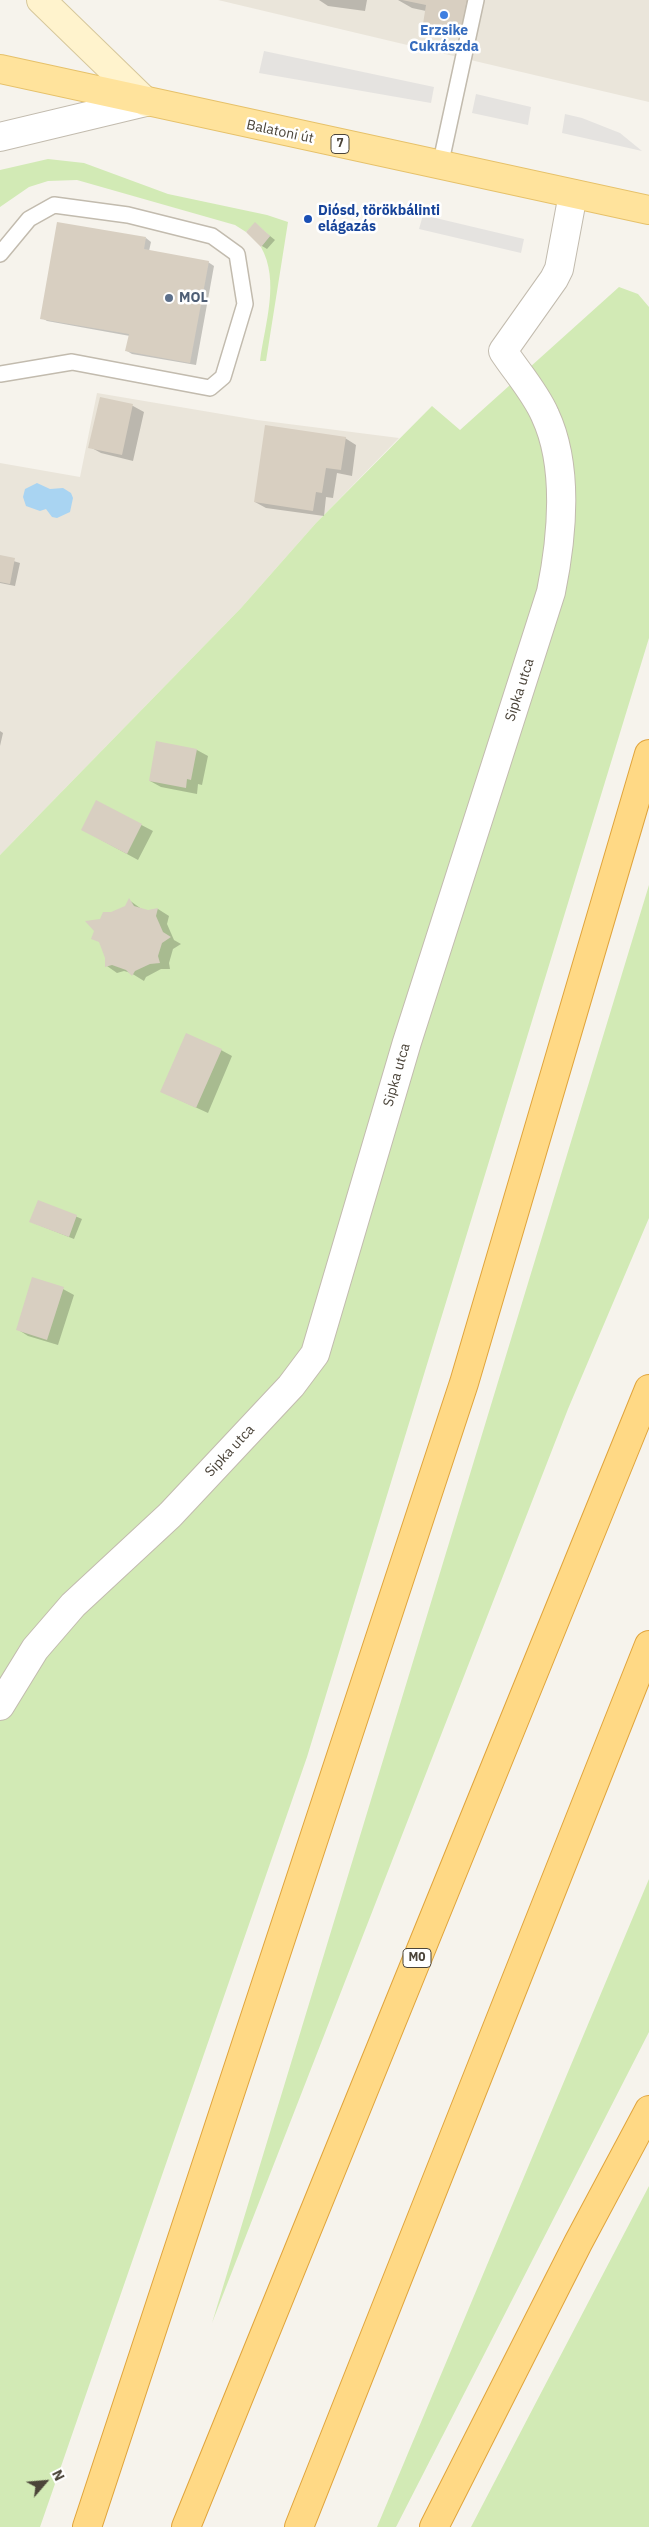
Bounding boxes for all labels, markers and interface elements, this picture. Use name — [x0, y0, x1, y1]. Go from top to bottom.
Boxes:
marker: Erzsike Cukrászda — [438, 9, 450, 21]
place label: Erzsike Cukrászda — [409, 23, 479, 56]
street label: Balatoni út — [245, 117, 315, 147]
road number: 7 — [331, 134, 349, 154]
place label: Diósd, törökbálinti elágazás — [318, 203, 440, 236]
marker: Diósd, törökbálinti elágazás — [302, 213, 314, 225]
place label: MOL — [179, 290, 208, 306]
marker: MOL — [163, 292, 175, 304]
street label: Sipka utca — [502, 656, 538, 724]
street label: Sipka utca — [380, 1041, 414, 1109]
street label: Sipka utca — [202, 1421, 258, 1481]
road number: M0 — [403, 1949, 431, 1968]
north arrow — [20, 2457, 70, 2507]
text: N — [48, 2467, 69, 2484]

